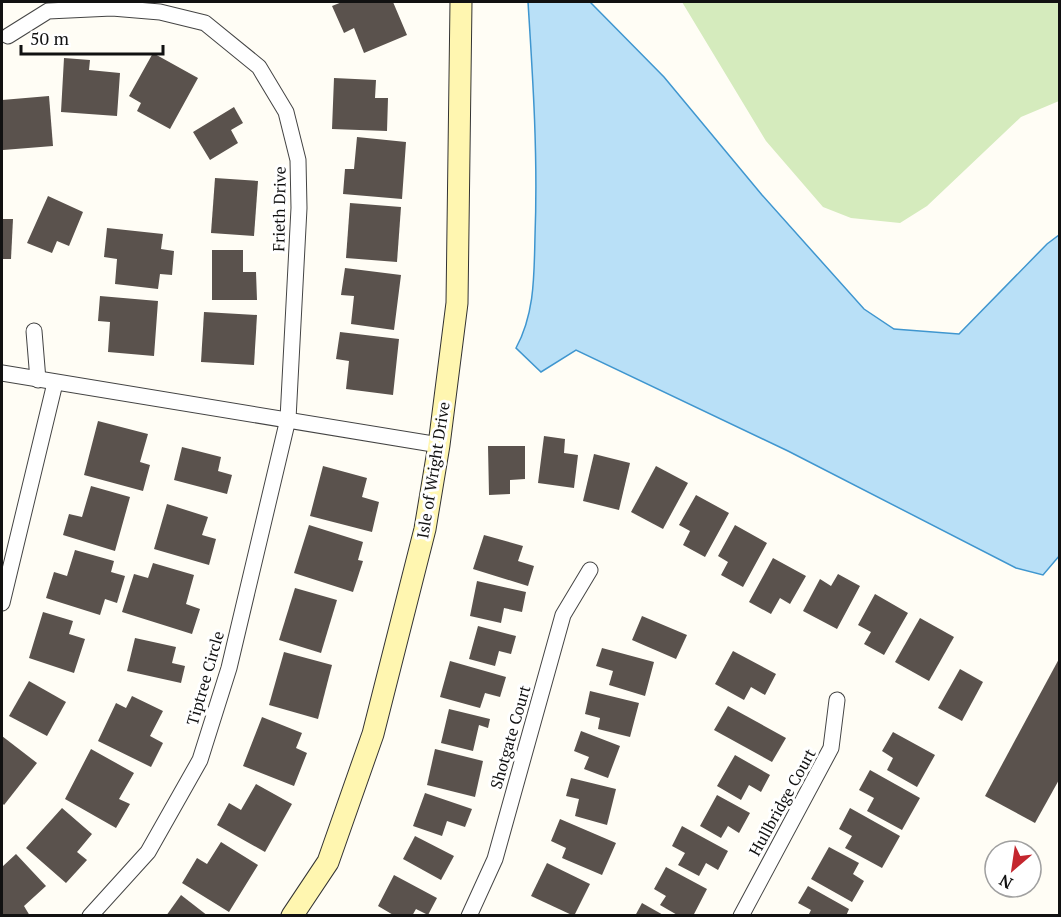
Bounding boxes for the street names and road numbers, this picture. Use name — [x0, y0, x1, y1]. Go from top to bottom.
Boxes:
street label: Frieth Drive — [267, 166, 291, 252]
street label: Isle of Wright Drive — [411, 400, 455, 540]
street label: Tiptree Circle — [181, 628, 229, 728]
street label: Shotgate Court — [485, 682, 535, 791]
street label: Hullbridge Court — [743, 744, 821, 860]

